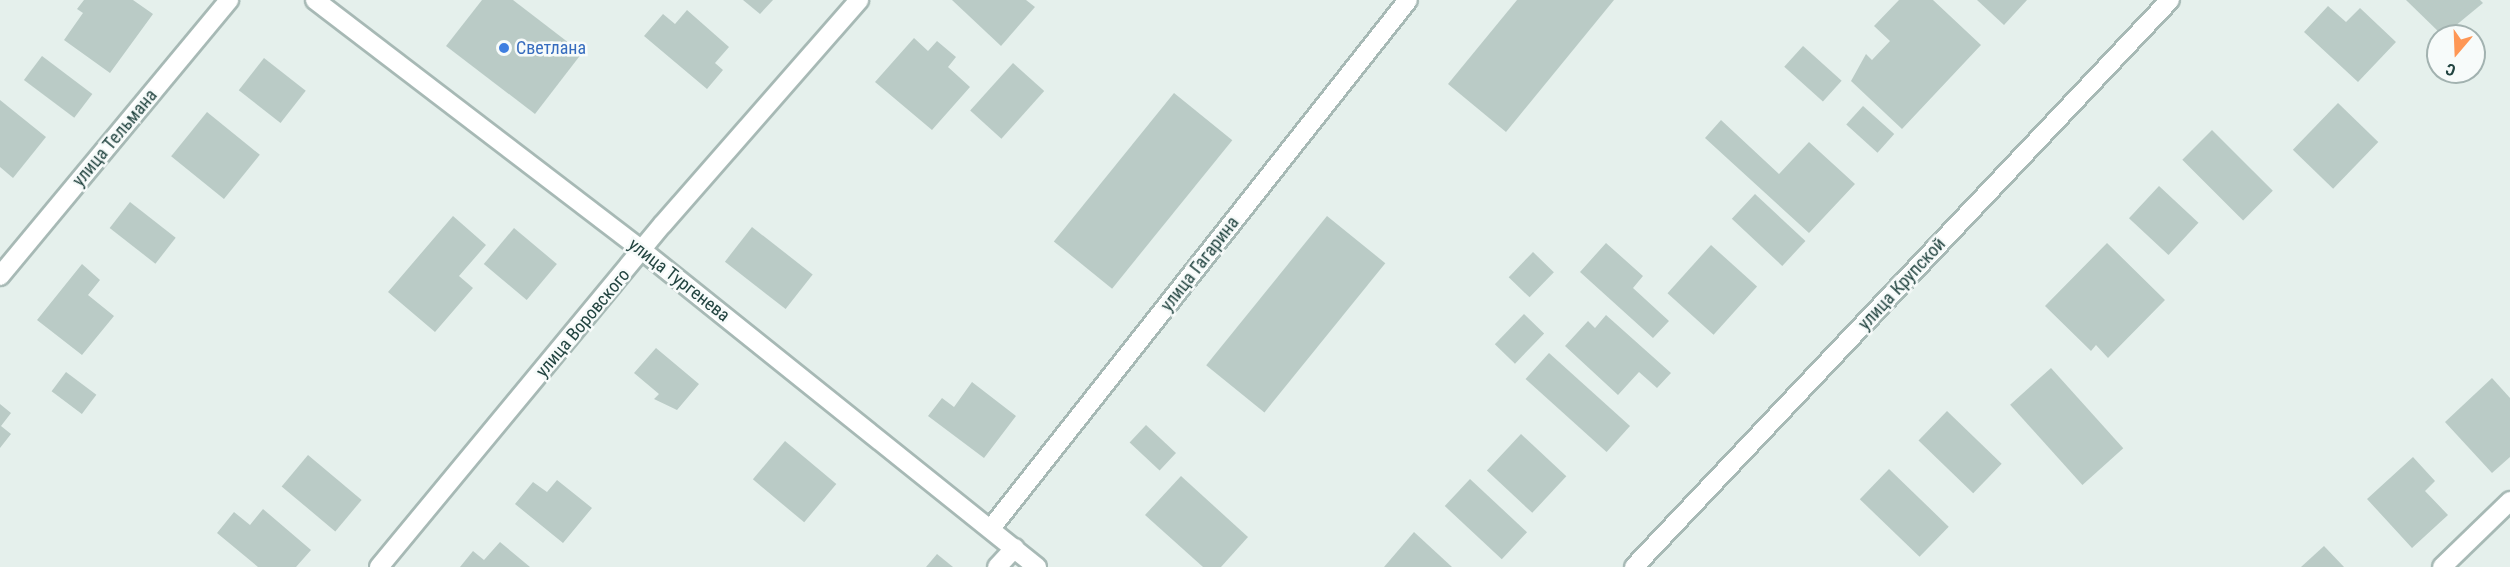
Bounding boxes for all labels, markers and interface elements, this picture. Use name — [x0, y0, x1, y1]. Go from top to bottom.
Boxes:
north arrow — [2426, 24, 2486, 84]
place label: Светлана — [516, 37, 586, 59]
marker: Светлана — [497, 41, 511, 55]
text: С — [2443, 59, 2458, 80]
street label: улица Тельмана — [68, 85, 162, 191]
street label: улица Гагарина — [1156, 212, 1244, 316]
street label: улица Крупской — [1854, 233, 1950, 335]
street label: улица Тургенева — [624, 234, 734, 326]
street label: улица Воровского — [531, 264, 635, 382]

